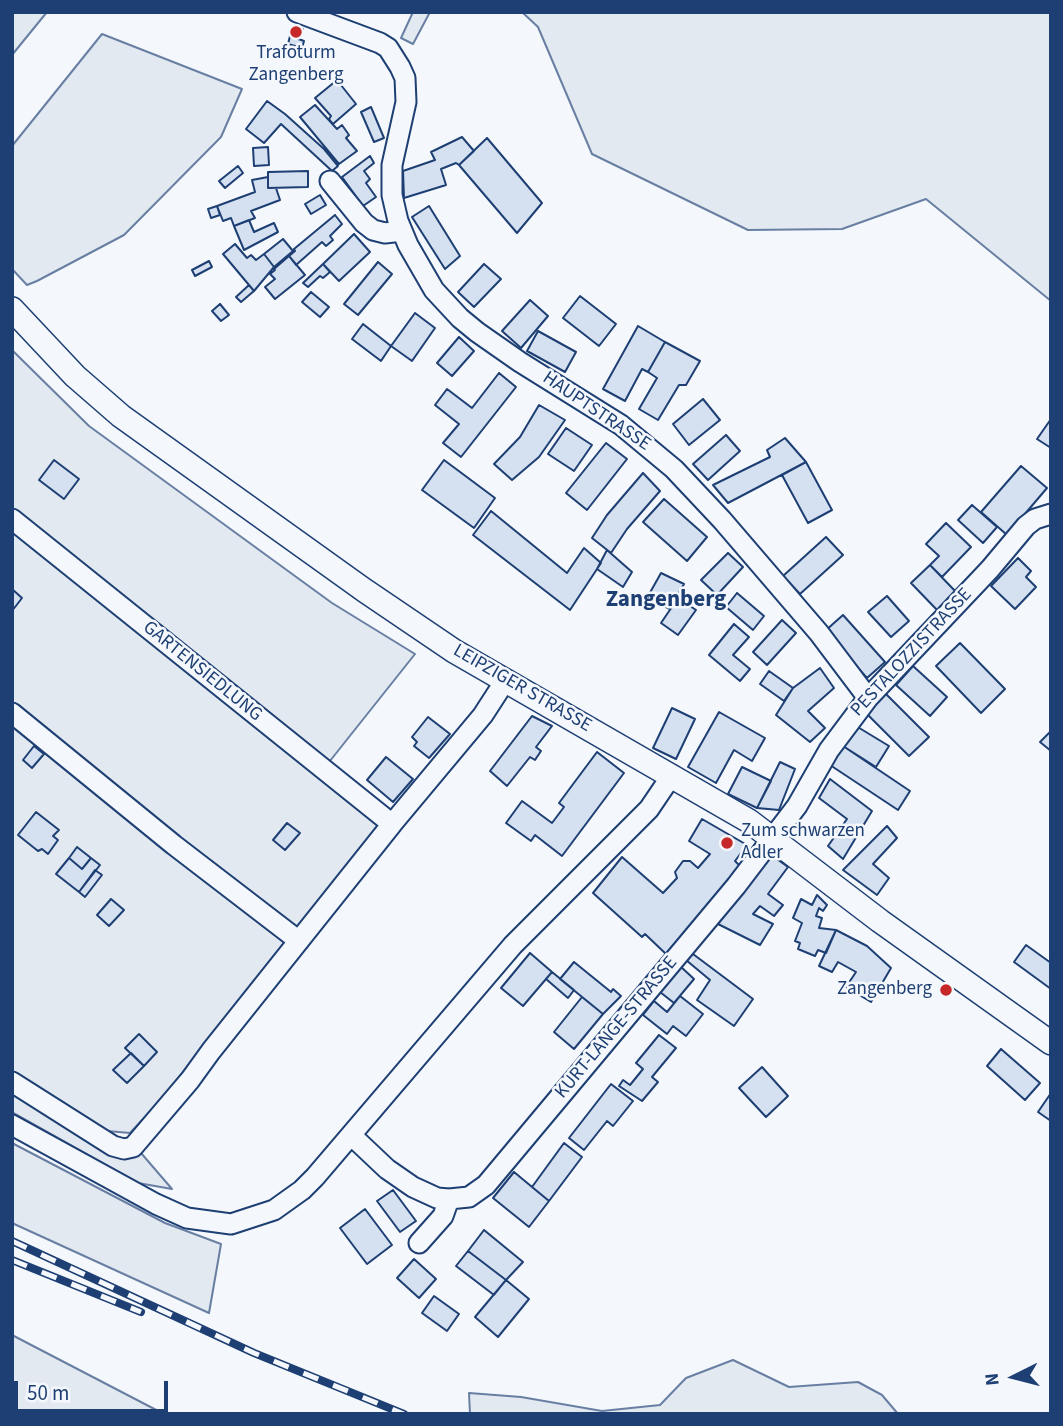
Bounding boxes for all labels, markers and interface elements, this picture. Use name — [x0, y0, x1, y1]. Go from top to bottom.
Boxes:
marker: Trafoturm Zangenberg — [288, 24, 304, 40]
place label: Trafoturm Zangenberg — [249, 43, 343, 87]
street label: HAUPTSTRASSE — [538, 367, 654, 457]
street label: PESTALOZZISTRASSE — [847, 584, 977, 722]
district label: Zangenberg — [606, 587, 726, 615]
street label: GARTENSIEDLUNG — [138, 617, 266, 727]
street label: LEIPZIGER STRASSE — [449, 640, 595, 738]
place label: Zum schwarzen Adler — [741, 821, 865, 865]
marker: Zum schwarzen Adler — [719, 835, 735, 851]
street label: KURT-LANGE-STRASSE — [551, 952, 683, 1104]
place label: Zangenberg — [837, 979, 932, 1001]
marker: Zangenberg — [938, 982, 954, 998]
north arrow — [979, 1342, 1049, 1412]
scale bar — [18, 1366, 172, 1410]
text: N — [979, 1372, 1007, 1387]
text: 50 m — [27, 1378, 69, 1408]

